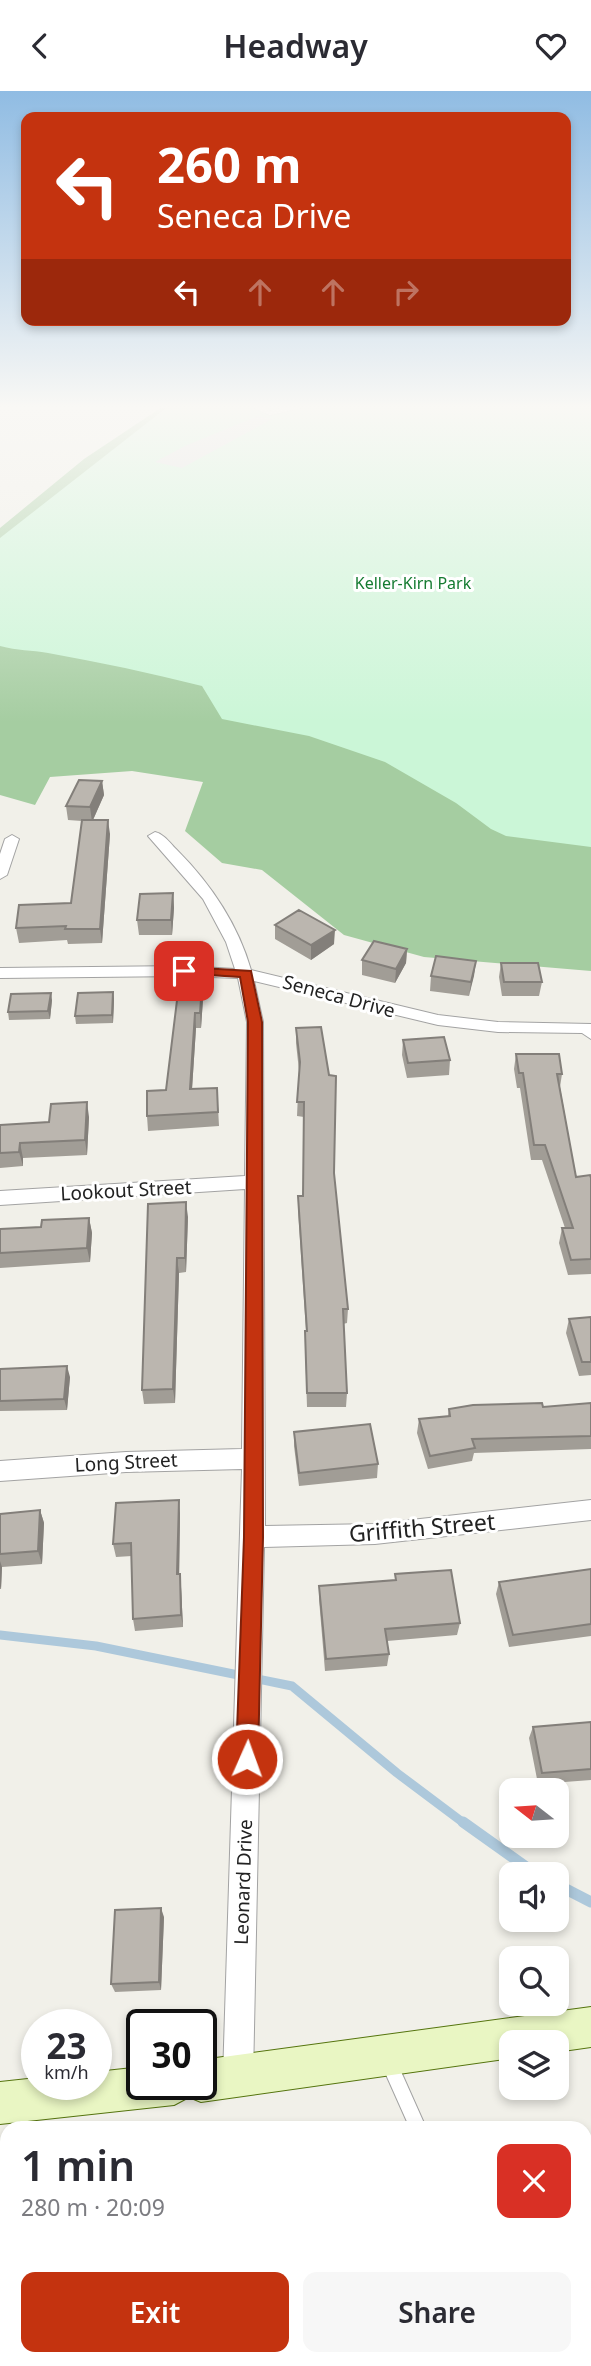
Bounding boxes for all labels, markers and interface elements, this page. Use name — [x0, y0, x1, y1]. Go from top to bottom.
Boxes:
text: Headway — [223, 24, 368, 67]
icon: back — [21, 27, 59, 65]
icon: heart — [532, 27, 570, 65]
text: 260 m — [157, 131, 302, 197]
icon: left — [42, 140, 133, 231]
text: Seneca Drive — [157, 194, 351, 237]
icon: left — [168, 273, 206, 311]
icon: ahead — [241, 273, 279, 311]
icon: ahead — [314, 273, 352, 311]
icon: right — [387, 273, 425, 311]
park label: Keller-Kirn Park — [355, 572, 472, 594]
pin — [154, 941, 214, 1001]
icon: arrive — [165, 952, 203, 990]
street label: Seneca Drive — [280, 969, 398, 1023]
street label: Lookout Street — [60, 1174, 192, 1206]
street label: Long Street — [74, 1446, 178, 1478]
street label: Griffith Street — [347, 1505, 496, 1549]
position arrow — [210, 1722, 284, 1796]
north arrow — [499, 1778, 569, 1848]
map controls — [499, 1778, 569, 2100]
street label: Leonard Drive — [228, 1819, 258, 1945]
button: sound — [499, 1862, 569, 1932]
button: search — [499, 1946, 569, 2016]
speed limit sign: 30 — [126, 2009, 217, 2100]
text: 23 — [46, 2022, 87, 2069]
button: layers — [499, 2030, 569, 2100]
text: km/h — [44, 2060, 89, 2084]
text: 1 min — [21, 2136, 135, 2193]
button: close — [497, 2144, 571, 2218]
text: 280 m · 20:09 — [21, 2191, 165, 2223]
button: Exit — [21, 2272, 289, 2352]
button: Share — [303, 2272, 571, 2352]

